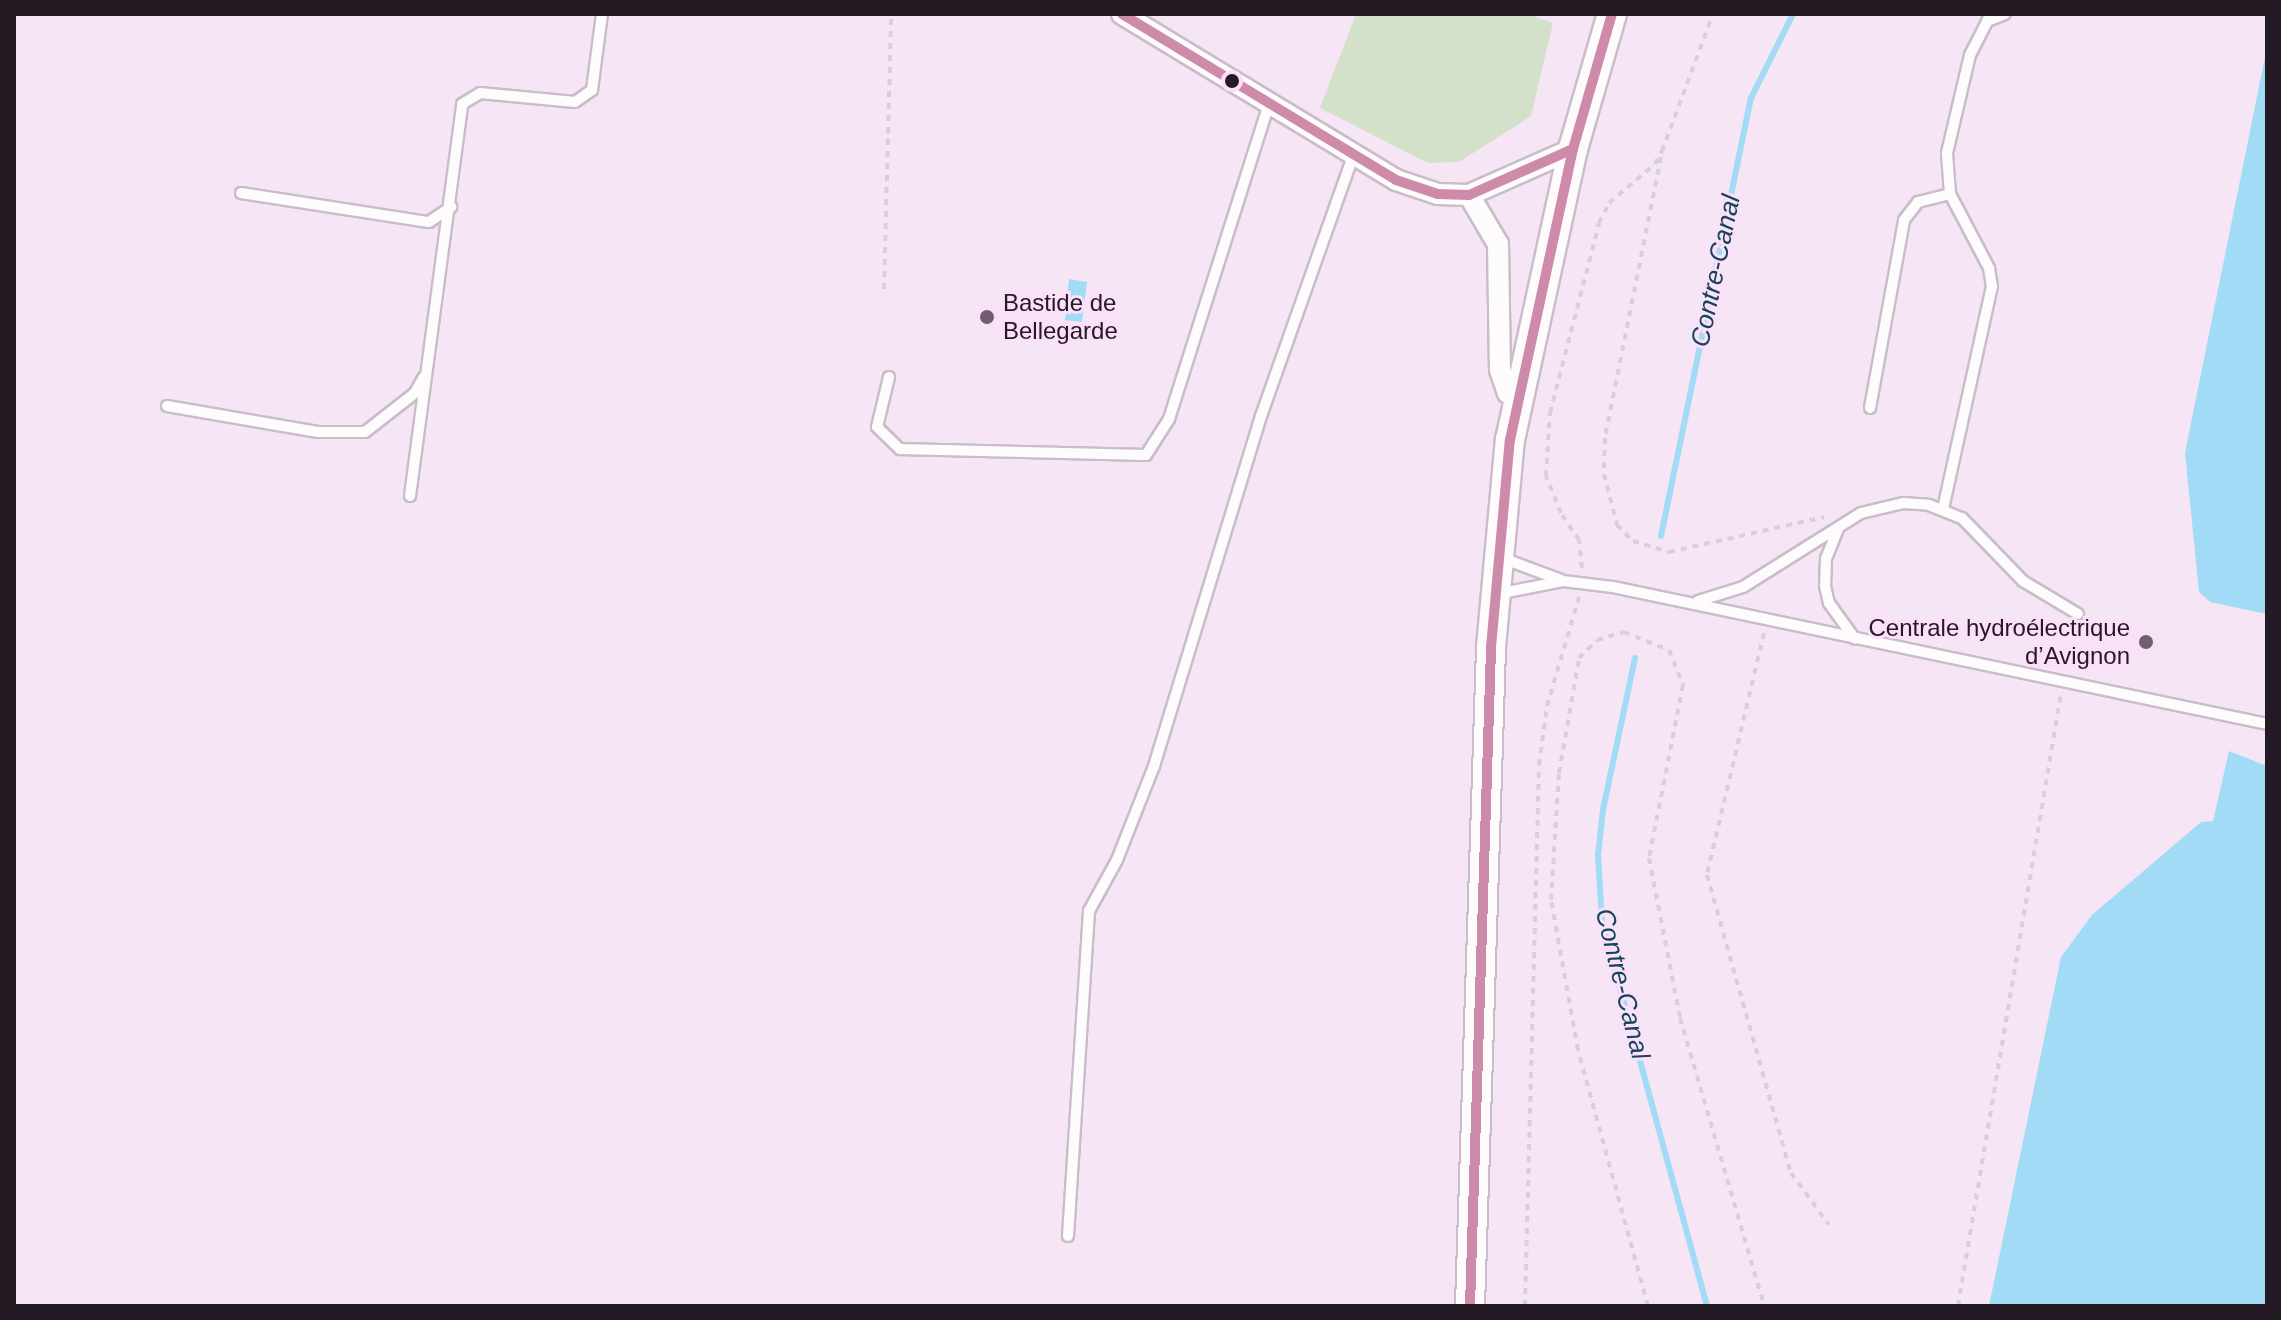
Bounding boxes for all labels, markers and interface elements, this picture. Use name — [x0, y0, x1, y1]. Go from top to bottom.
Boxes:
unlabelled marker — [1224, 73, 1240, 89]
water label: Contre-Canal — [1685, 192, 1747, 350]
place label: Bastide de Bellegarde — [1003, 289, 1118, 345]
marker: Bastide de Bellegarde — [978, 308, 996, 326]
place label: Centrale hydroélectrique d’Avignon — [1869, 614, 2130, 670]
marker: Centrale hydroélectrique d’Avignon — [2137, 633, 2155, 651]
water label: Contre-Canal — [1588, 905, 1656, 1063]

